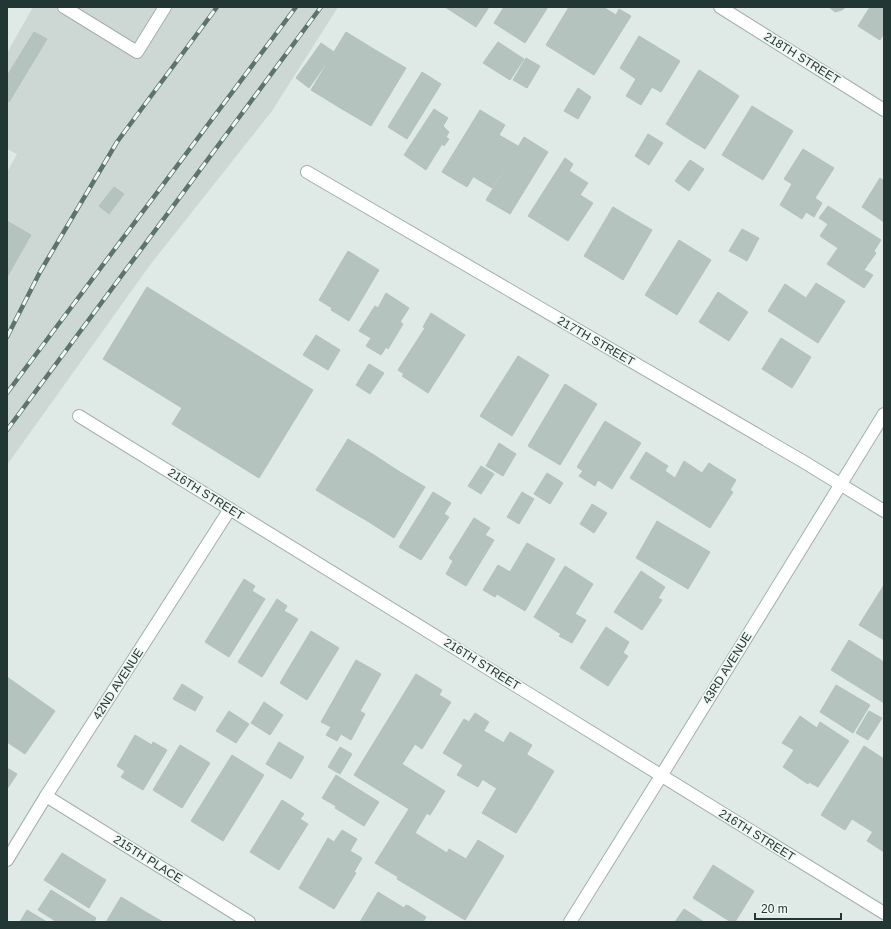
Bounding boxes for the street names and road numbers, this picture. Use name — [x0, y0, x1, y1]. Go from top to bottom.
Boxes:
street label: 218TH STREET — [762, 29, 843, 87]
street label: 217TH STREET — [555, 313, 638, 369]
street label: 216TH STREET — [166, 465, 247, 523]
street label: 43RD AVENUE — [699, 630, 755, 706]
street label: 216TH STREET — [442, 635, 523, 693]
street label: 42ND AVENUE — [90, 646, 146, 722]
street label: 216TH STREET — [717, 806, 798, 864]
street label: 215TH PLACE — [111, 832, 185, 886]

